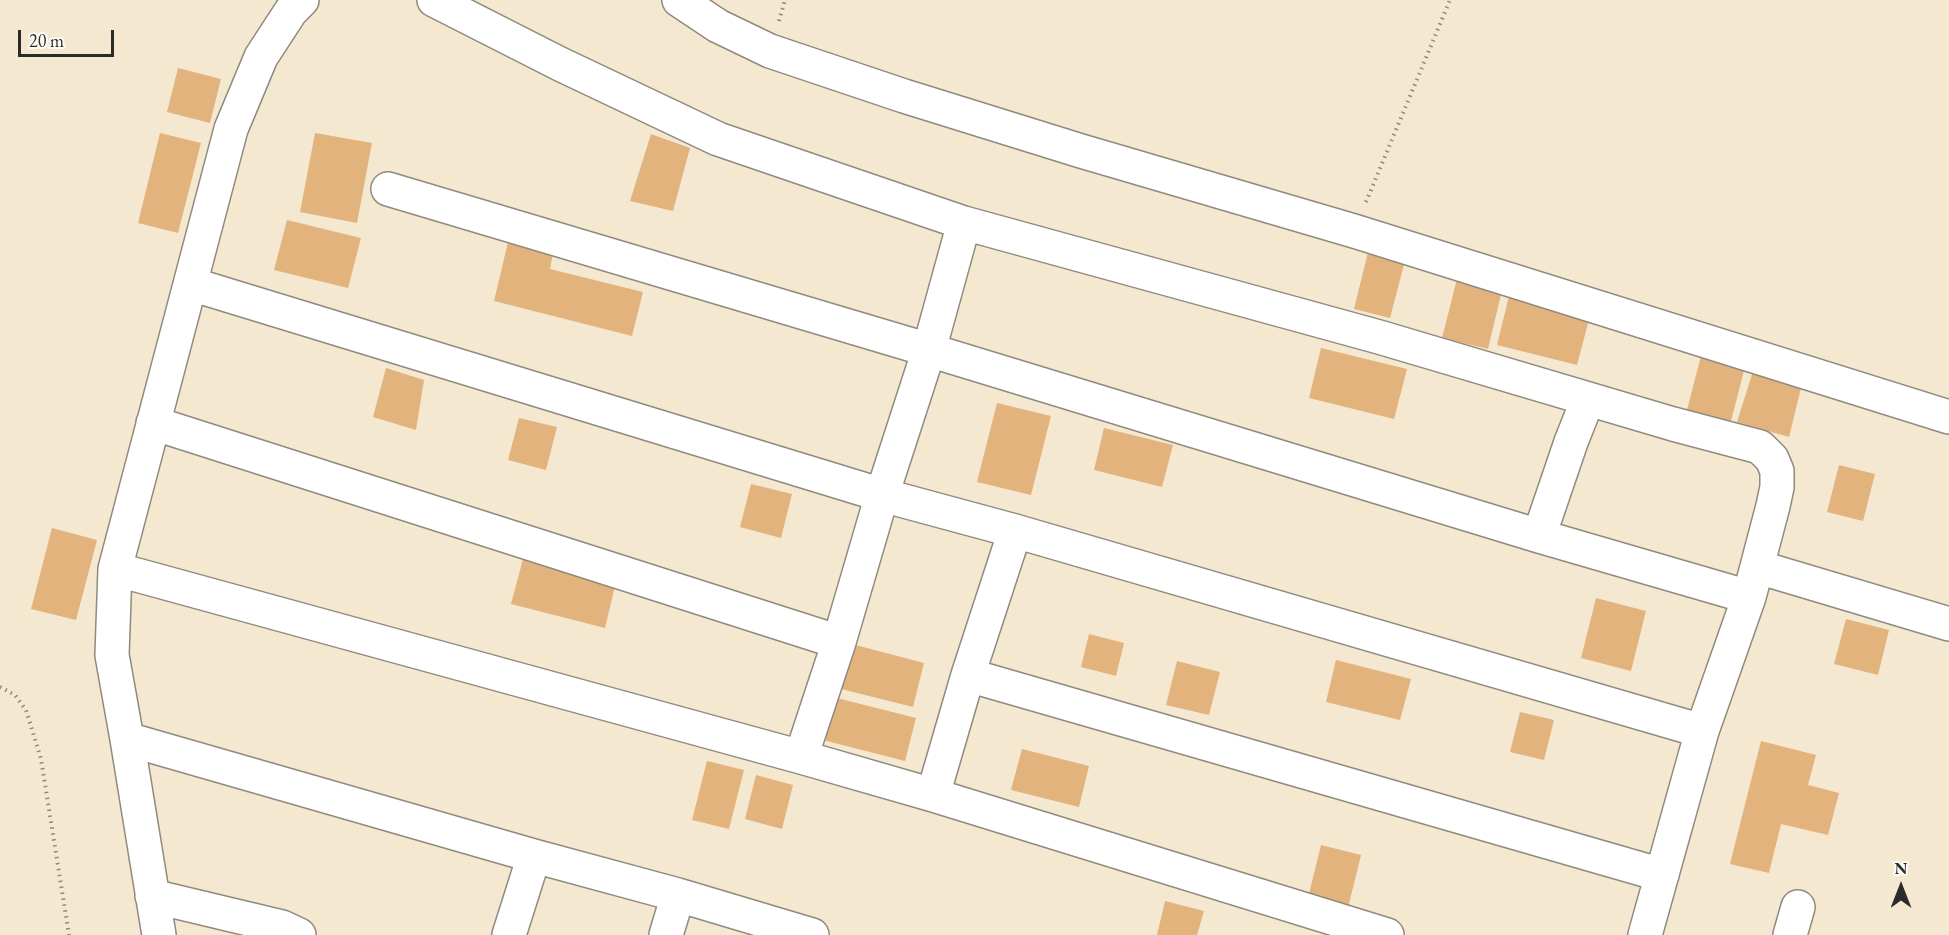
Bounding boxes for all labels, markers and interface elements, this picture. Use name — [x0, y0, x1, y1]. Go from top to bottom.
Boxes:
scale bar — [21, 18, 117, 56]
text: 20 m — [29, 29, 64, 52]
north arrow — [1871, 857, 1931, 917]
text: N — [1895, 858, 1907, 879]

